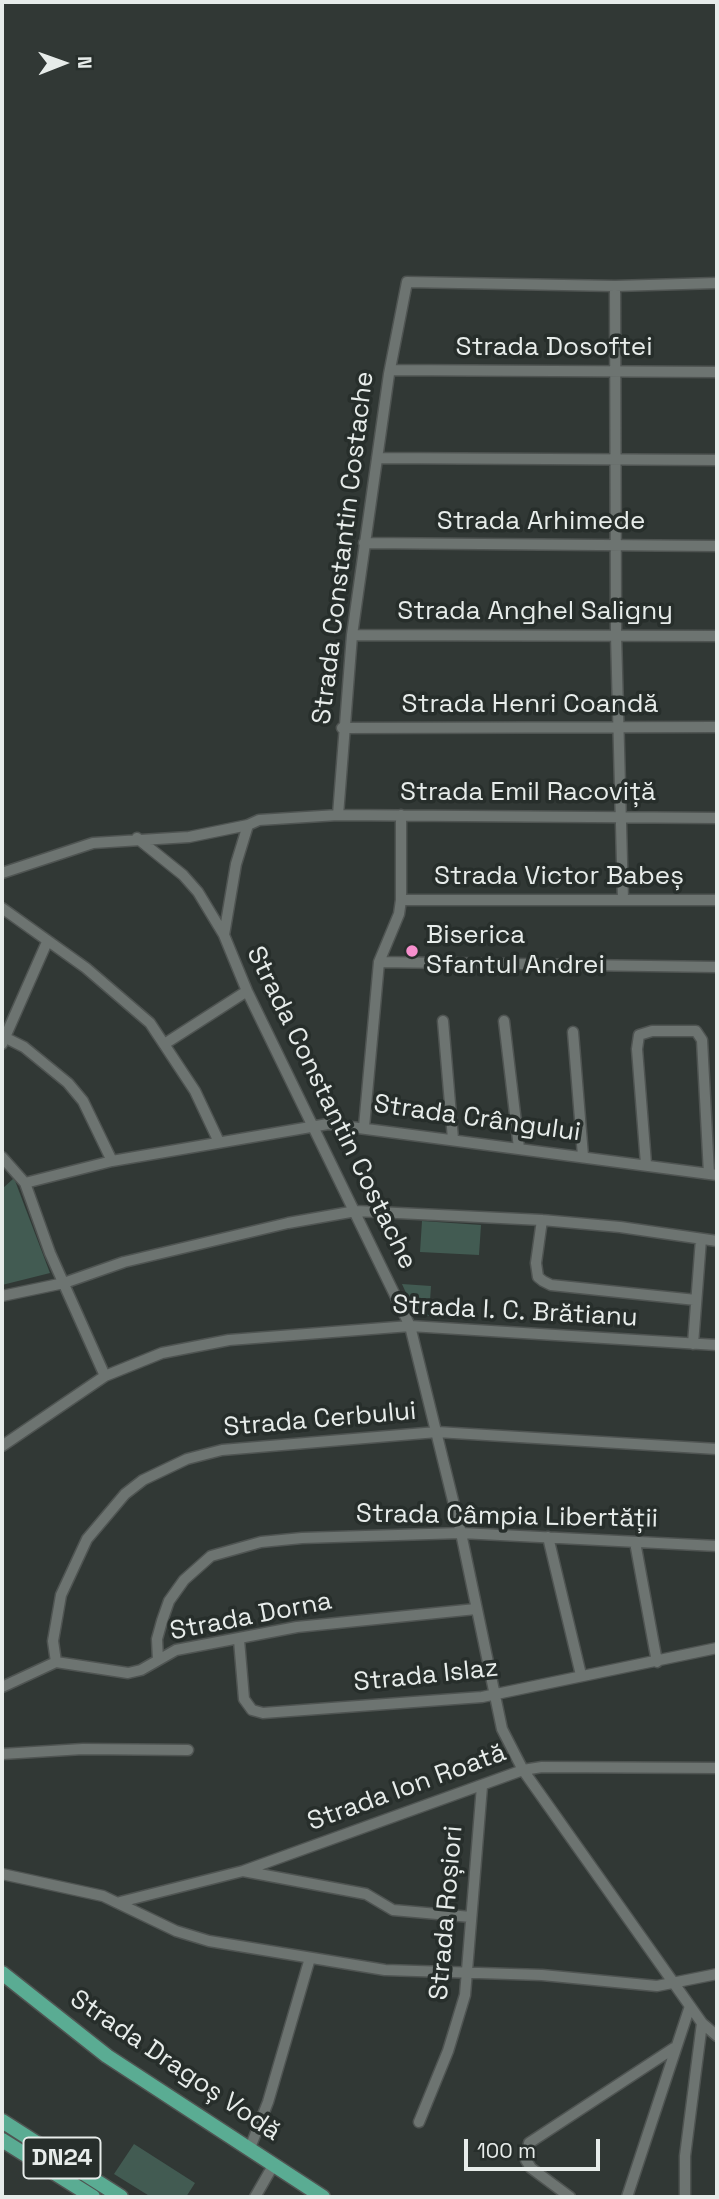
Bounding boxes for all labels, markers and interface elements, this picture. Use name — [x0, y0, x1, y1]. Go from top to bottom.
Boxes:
north arrow — [28, 28, 98, 98]
text: N — [72, 56, 97, 69]
street label: Strada Dosoftei — [455, 332, 653, 364]
street label: Strada Constantin Costache — [307, 370, 381, 726]
street label: Strada Arhimede — [437, 506, 645, 538]
street label: Strada Anghel Saligny — [397, 596, 673, 628]
street label: Strada Henri Coandă — [402, 689, 658, 721]
street label: Strada Emil Racoviță — [400, 777, 656, 809]
street label: Strada Victor Babeș — [434, 861, 684, 893]
place label: Biserica Sfantul Andrei — [426, 920, 605, 982]
street label: Strada Constantin Costache — [239, 942, 423, 1274]
marker: Biserica Sfantul Andrei — [404, 943, 420, 959]
street label: Strada Crângului — [372, 1089, 582, 1149]
street label: Strada I. C. Brătianu — [392, 1290, 638, 1334]
street label: Strada Cerbului — [222, 1396, 418, 1444]
street label: Strada Câmpia Libertății — [356, 1499, 658, 1535]
street label: Strada Dorna — [167, 1586, 335, 1648]
street label: Strada Islaz — [352, 1653, 500, 1699]
street label: Strada Ion Roată — [304, 1738, 510, 1838]
street label: Strada Roșiori — [424, 1824, 470, 2002]
street label: Strada Dragoș Vodă — [64, 1984, 286, 2148]
scale bar — [467, 2126, 604, 2170]
text: 100 m — [477, 2137, 536, 2164]
road number: DN24 — [24, 2138, 100, 2178]

